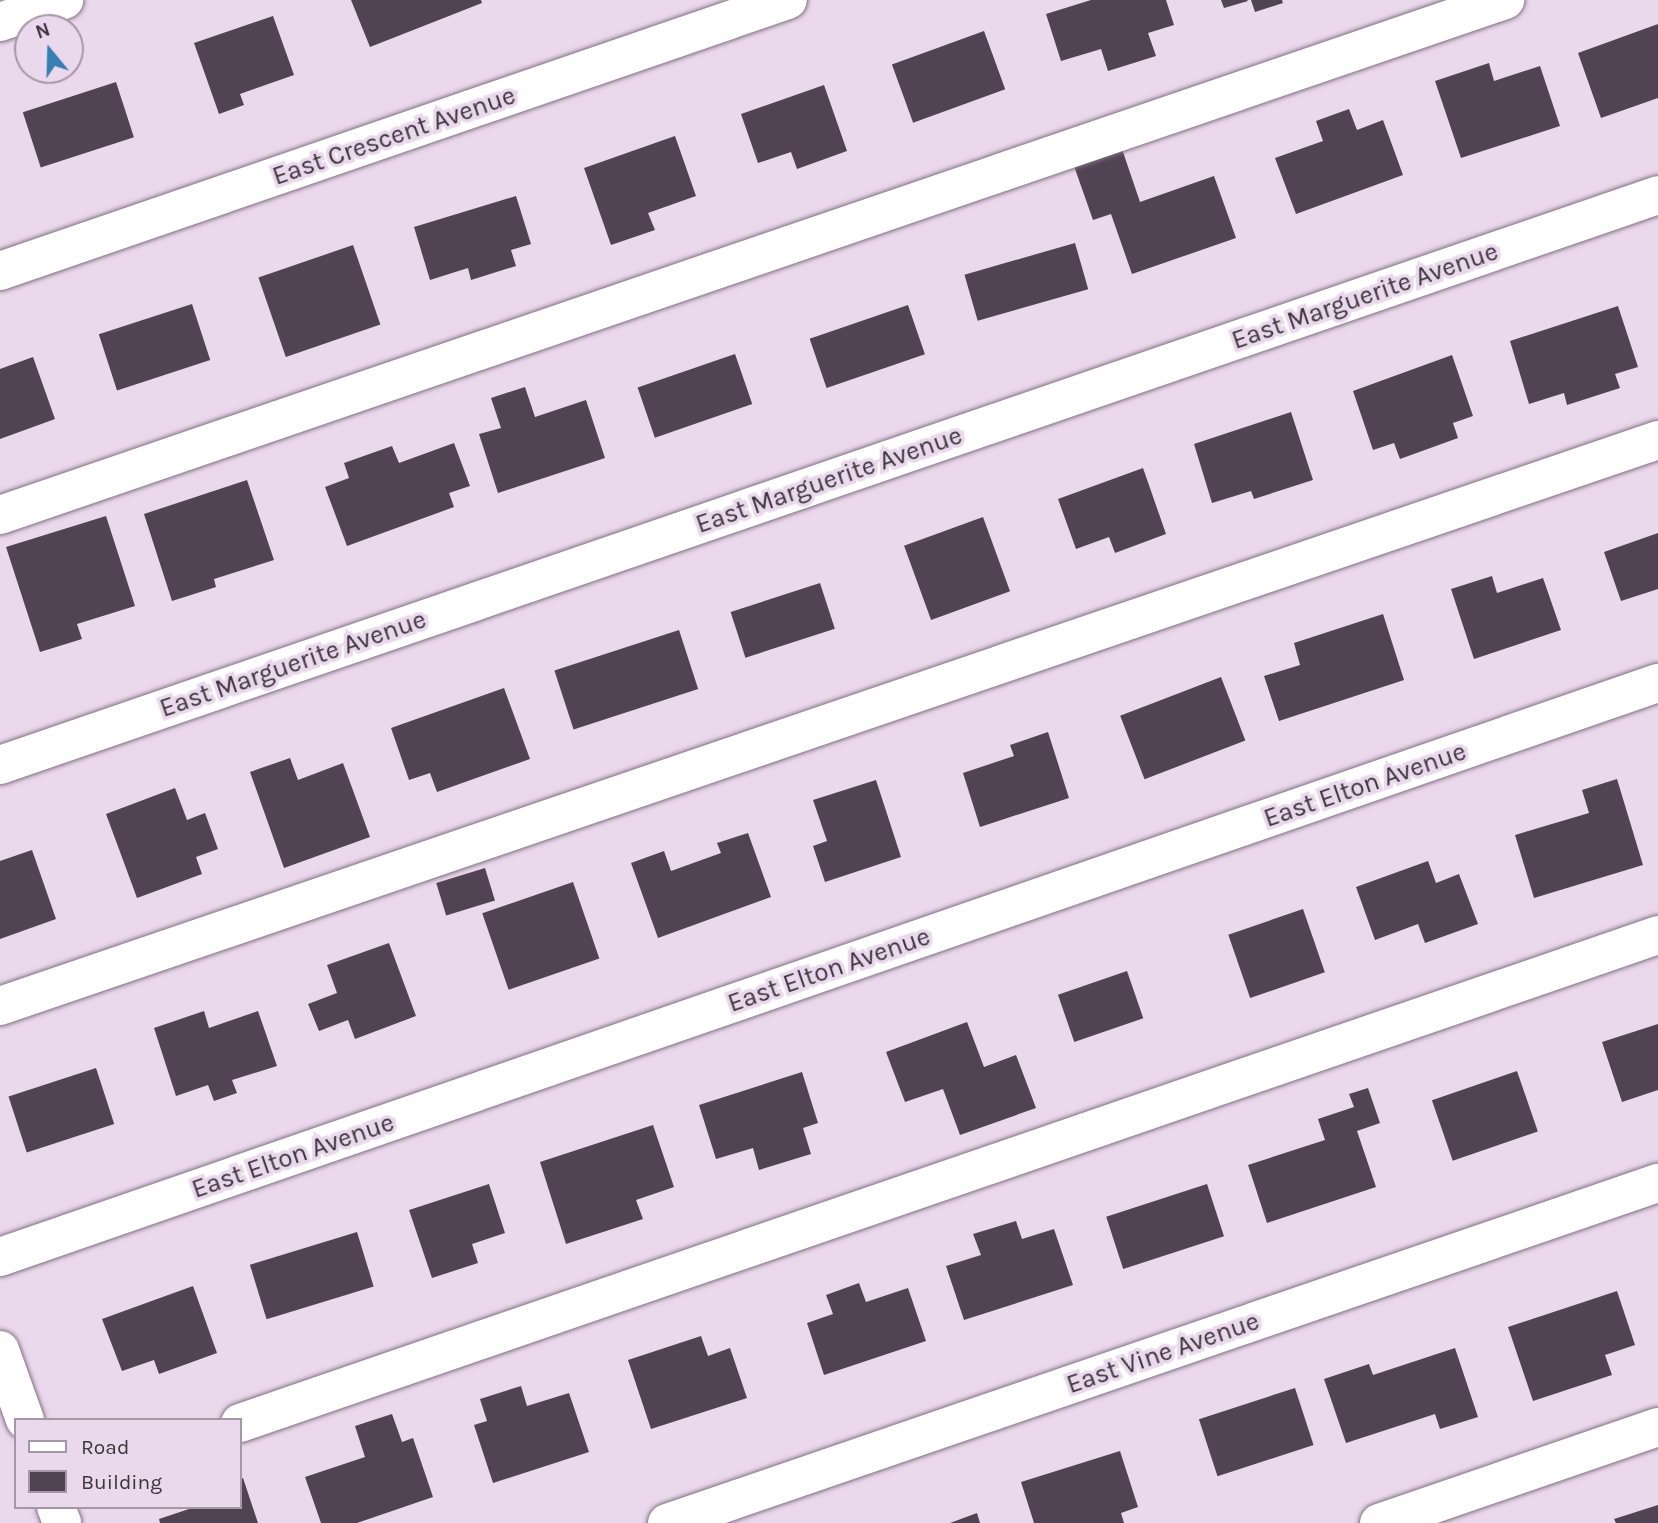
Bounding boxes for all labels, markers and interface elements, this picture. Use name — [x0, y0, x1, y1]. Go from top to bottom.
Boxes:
north arrow — [14, 14, 84, 84]
text: N — [33, 18, 53, 44]
street label: East Crescent Avenue — [268, 80, 520, 192]
street label: East Marguerite Avenue — [1228, 236, 1502, 356]
street label: East Marguerite Avenue — [692, 420, 966, 540]
street label: East Marguerite Avenue — [156, 604, 430, 724]
street label: East Elton Avenue — [1260, 736, 1470, 834]
street label: East Elton Avenue — [724, 921, 934, 1019]
street label: East Elton Avenue — [188, 1107, 398, 1205]
street label: East Vine Avenue — [1063, 1305, 1263, 1401]
legend — [14, 1418, 242, 1509]
text: Road — [81, 1435, 129, 1459]
text: Building — [81, 1470, 162, 1494]

